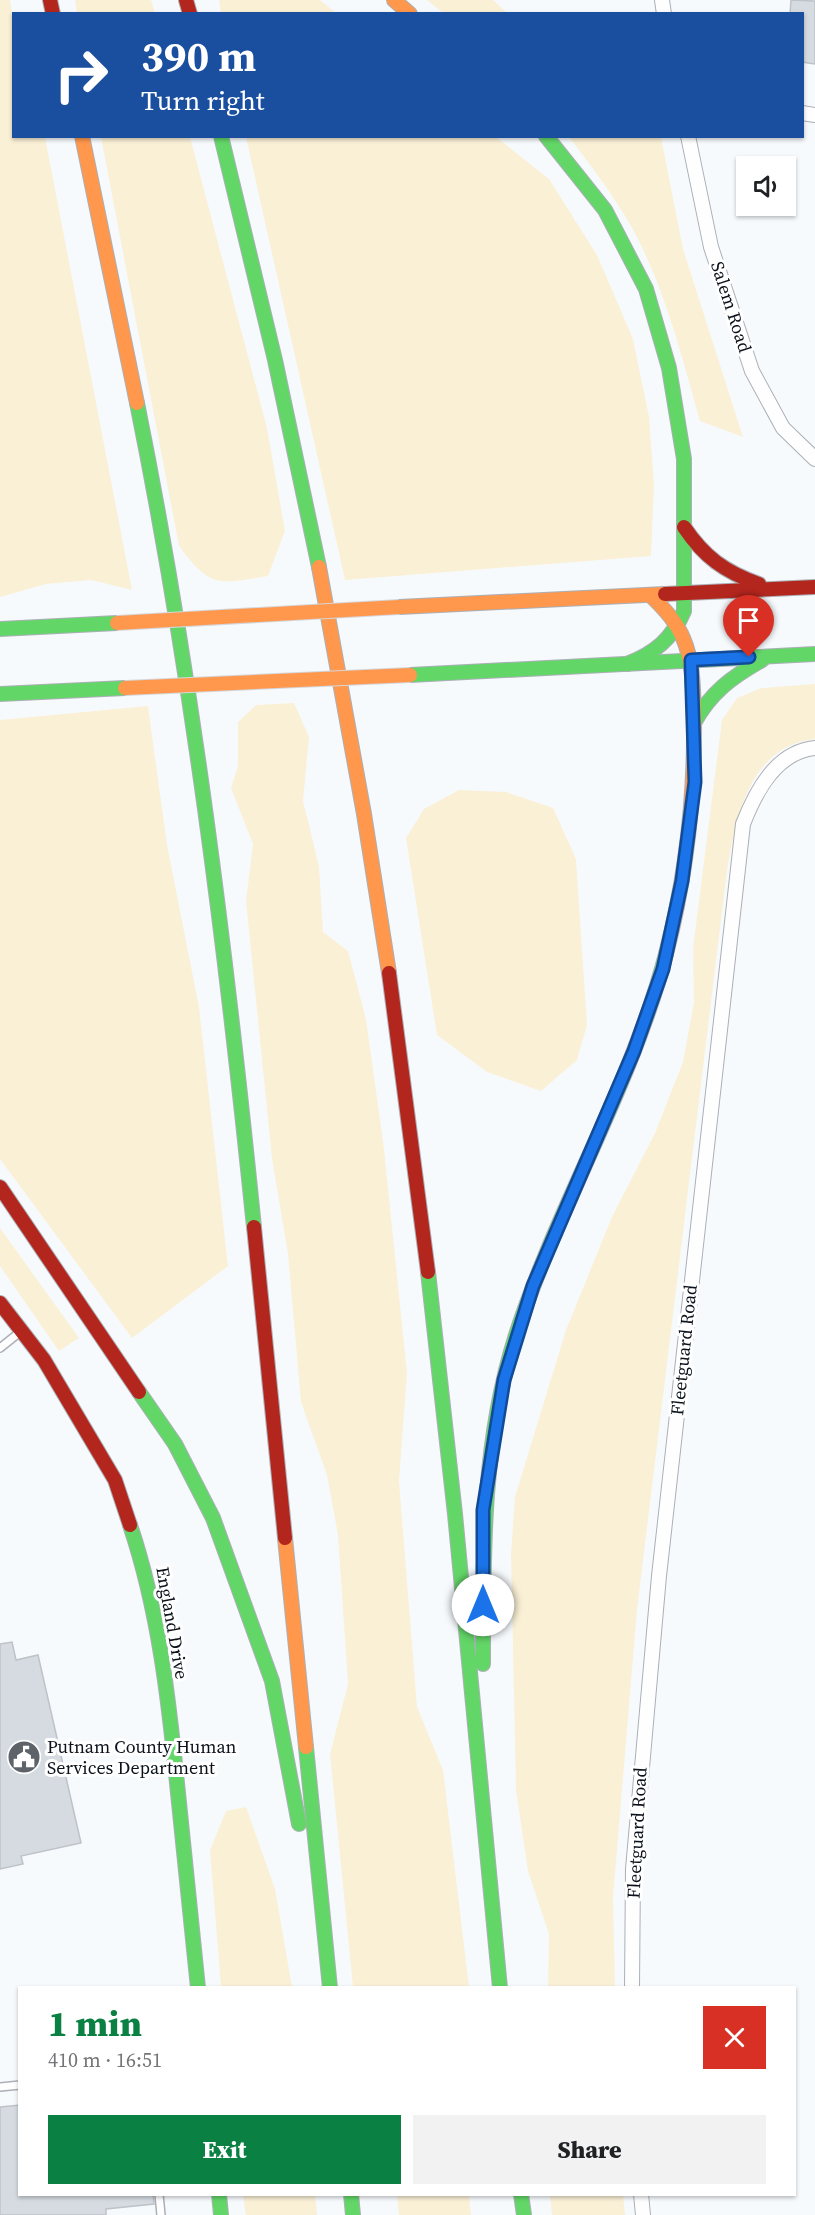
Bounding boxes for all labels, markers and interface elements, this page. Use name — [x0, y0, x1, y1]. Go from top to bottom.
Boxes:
text: 390 m — [141, 27, 256, 85]
icon: right — [42, 36, 120, 114]
text: Turn right — [141, 82, 265, 119]
map controls — [736, 156, 796, 216]
button: sound — [736, 156, 796, 216]
street label: Salem Road — [705, 258, 758, 355]
pin — [723, 595, 774, 657]
icon: arrive — [732, 604, 765, 637]
street label: Fleetguard Road — [664, 1283, 703, 1417]
street label: England Drive — [150, 1565, 195, 1681]
position arrow — [451, 1573, 515, 1637]
place label: Putnam County Human Services Department — [47, 1734, 237, 1780]
public building icon: Putnam County Human Services Department — [6, 1739, 42, 1775]
street label: Fleetguard Road — [621, 1767, 652, 1899]
text: 1 min — [48, 1999, 142, 2048]
button: close — [703, 2006, 766, 2069]
text: 410 m · 16:51 — [48, 2046, 162, 2074]
button: Exit — [48, 2115, 401, 2184]
button: Share — [413, 2115, 766, 2184]

